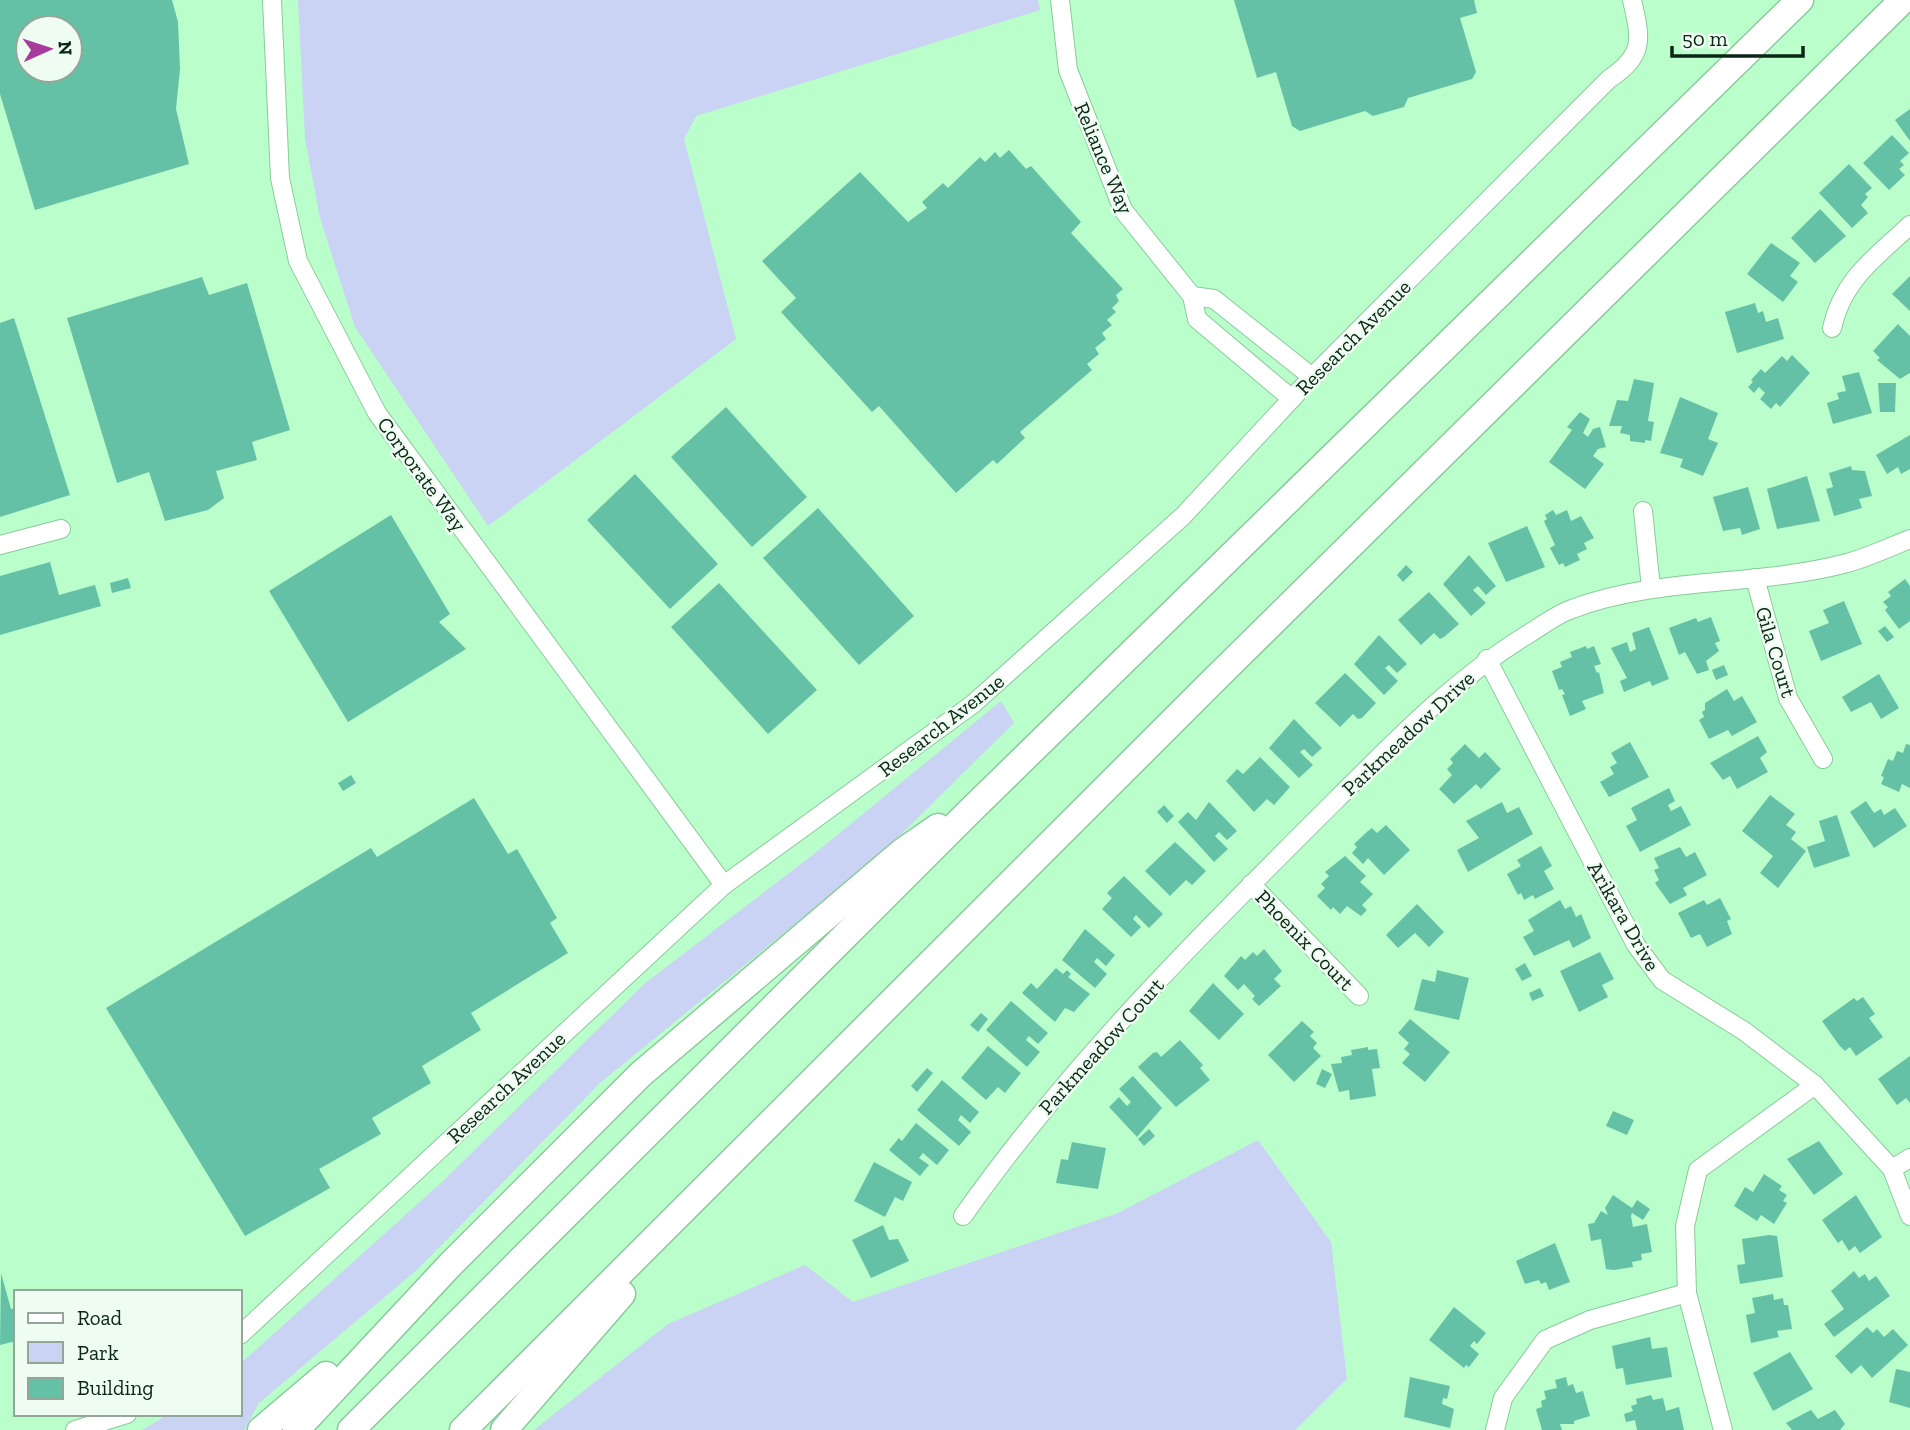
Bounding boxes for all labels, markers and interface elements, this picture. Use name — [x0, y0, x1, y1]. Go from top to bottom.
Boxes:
north arrow — [14, 14, 84, 84]
scale bar — [1672, 14, 1803, 58]
text: 50 m — [1682, 26, 1728, 51]
text: N — [54, 40, 77, 56]
street label: Reliance Way — [1069, 98, 1139, 218]
street label: Research Avenue — [1290, 274, 1416, 400]
street label: Corporate Way — [372, 412, 472, 536]
street label: Gila Court — [1750, 604, 1802, 701]
street label: Parkmeadow Drive — [1337, 665, 1479, 801]
street label: Research Avenue — [873, 668, 1009, 782]
street label: Arikara Drive — [1583, 857, 1666, 975]
street label: Phoenix Court — [1251, 884, 1360, 996]
street label: Parkmeadow Court — [1033, 972, 1169, 1119]
street label: Research Avenue — [442, 1026, 570, 1148]
legend — [14, 1290, 242, 1416]
text: Road — [77, 1305, 123, 1330]
text: Park — [77, 1340, 119, 1365]
text: Building — [77, 1375, 154, 1400]

